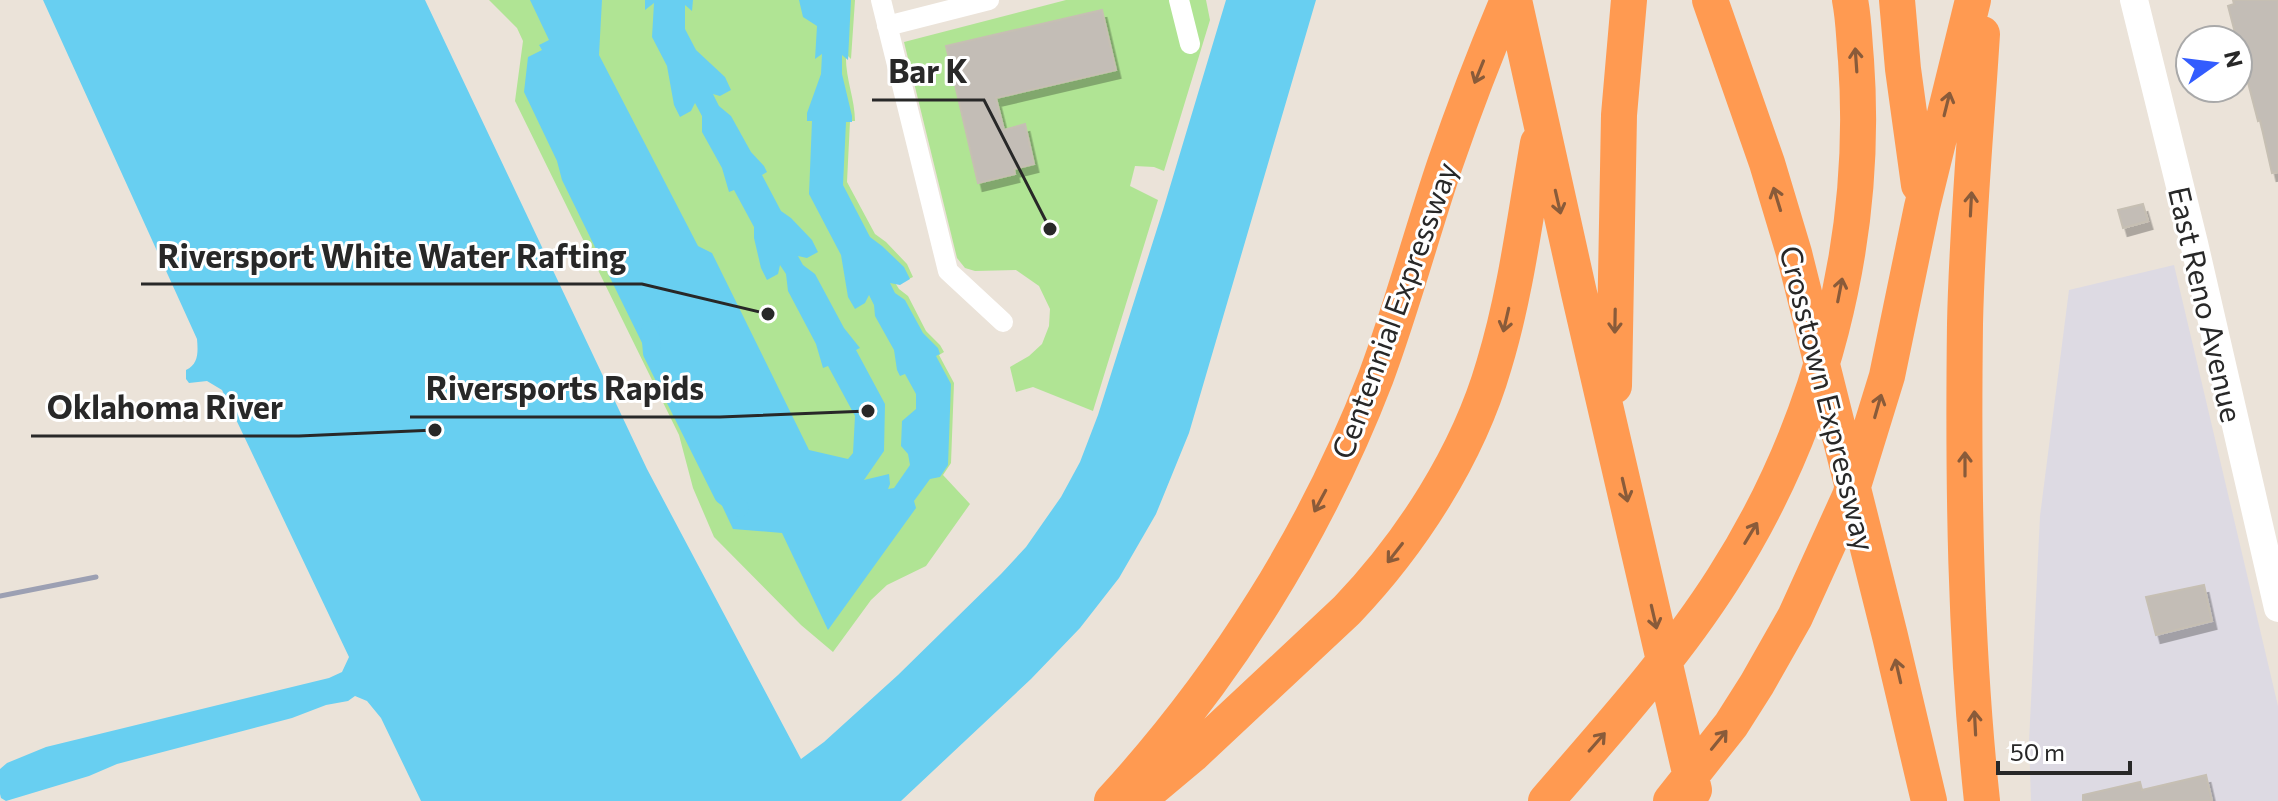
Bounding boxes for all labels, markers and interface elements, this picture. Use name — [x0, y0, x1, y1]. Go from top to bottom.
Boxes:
north arrow — [2174, 24, 2254, 104]
callout: Bar K — [872, 44, 984, 100]
one-way arrow — [1848, 47, 1863, 74]
text: N — [2219, 48, 2249, 70]
text: Bar K — [888, 50, 968, 90]
one-way arrow — [1471, 59, 1485, 84]
one-way arrow — [1941, 91, 1956, 117]
street label: Centennial Expressway — [1322, 157, 1464, 463]
street label: East Reno Avenue — [2162, 182, 2252, 426]
one-way arrow — [1769, 187, 1784, 213]
one-way arrow — [1551, 189, 1566, 214]
one-way arrow — [1964, 191, 1979, 218]
callout: Riversport White Water Rafting — [141, 228, 642, 284]
text: Riversport White Water Rafting — [158, 235, 627, 275]
street label: Crosstown Expressway — [1773, 241, 1885, 555]
one-way arrow — [1833, 278, 1848, 304]
one-way arrow — [1498, 307, 1513, 333]
one-way arrow — [1608, 307, 1623, 334]
callout: Riversports Rapids — [410, 361, 720, 417]
text: Riversports Rapids — [426, 367, 704, 407]
callout: Oklahoma River — [31, 380, 299, 436]
text: Oklahoma River — [47, 386, 283, 426]
one-way arrow — [1871, 393, 1886, 419]
one-way arrow — [1957, 451, 1973, 478]
one-way arrow — [1618, 477, 1633, 502]
one-way arrow — [1311, 489, 1327, 513]
one-way arrow — [1743, 522, 1759, 545]
one-way arrow — [1387, 542, 1404, 564]
one-way arrow — [1647, 603, 1662, 629]
one-way arrow — [1890, 658, 1905, 684]
one-way arrow — [1967, 710, 1982, 737]
scale bar — [1998, 725, 2130, 775]
one-way arrow — [1710, 730, 1728, 751]
one-way arrow — [1588, 733, 1606, 753]
text: 50 m — [2010, 737, 2065, 766]

